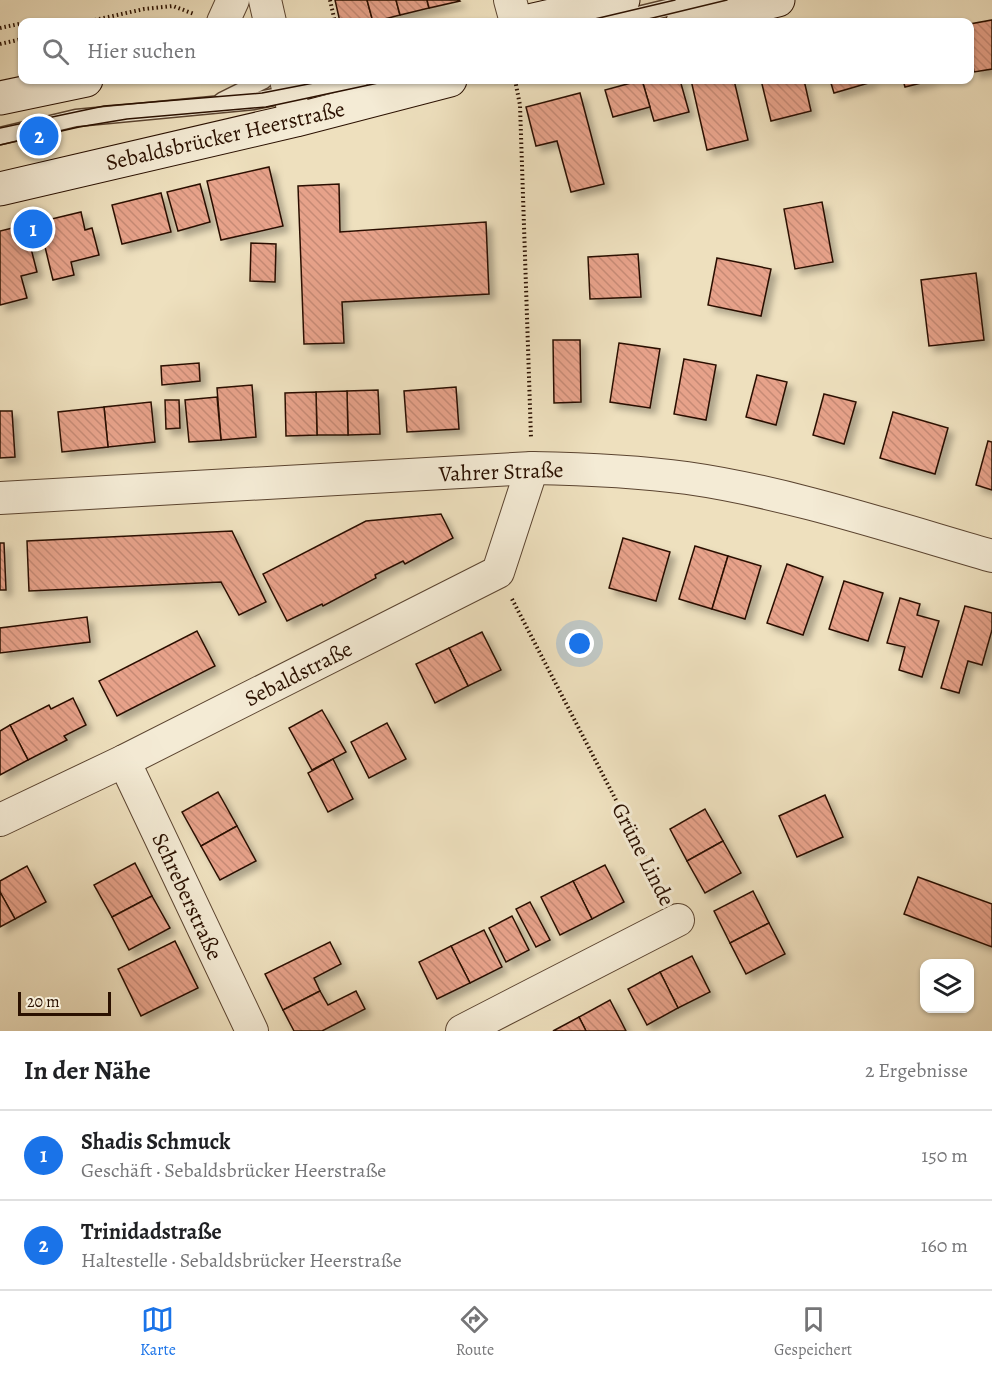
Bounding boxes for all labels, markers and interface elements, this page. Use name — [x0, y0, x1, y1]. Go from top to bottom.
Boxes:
search box — [18, 18, 974, 84]
icon: search — [39, 35, 72, 68]
text: Hier suchen — [87, 36, 196, 66]
street label: Sebaldsbrücker Heerstraße — [103, 94, 348, 178]
pin: 2 — [20, 114, 58, 158]
pin: 1 — [14, 206, 52, 252]
street label: Vahrer Straße — [437, 455, 564, 489]
your location — [565, 629, 594, 658]
street label: Sebaldstraße — [239, 634, 357, 714]
street label: Grüne Linde — [604, 798, 682, 911]
street label: Schreberstraße — [144, 828, 230, 965]
map controls — [920, 959, 974, 1013]
button: layers — [920, 959, 974, 1013]
scale bar — [18, 989, 111, 1016]
text: 20 m — [27, 991, 60, 1013]
text: In der Nähe — [24, 1053, 151, 1088]
text: 2 Ergebnisse — [865, 1057, 968, 1084]
text: Shadis Schmuck — [81, 1127, 230, 1157]
text: 1 — [40, 1142, 47, 1169]
text: 150 m — [921, 1142, 968, 1169]
text: Geschäft · Sebaldsbrücker Heerstraße — [81, 1157, 386, 1184]
text: Trinidadstraße — [81, 1217, 222, 1247]
text: 2 — [39, 1232, 48, 1259]
text: 160 m — [921, 1232, 968, 1259]
text: Haltestelle · Sebaldsbrücker Heerstraße — [81, 1247, 402, 1274]
tab: Karte — [140, 1303, 176, 1361]
tab: Route — [456, 1303, 494, 1361]
tab: Gespeichert — [774, 1303, 852, 1361]

